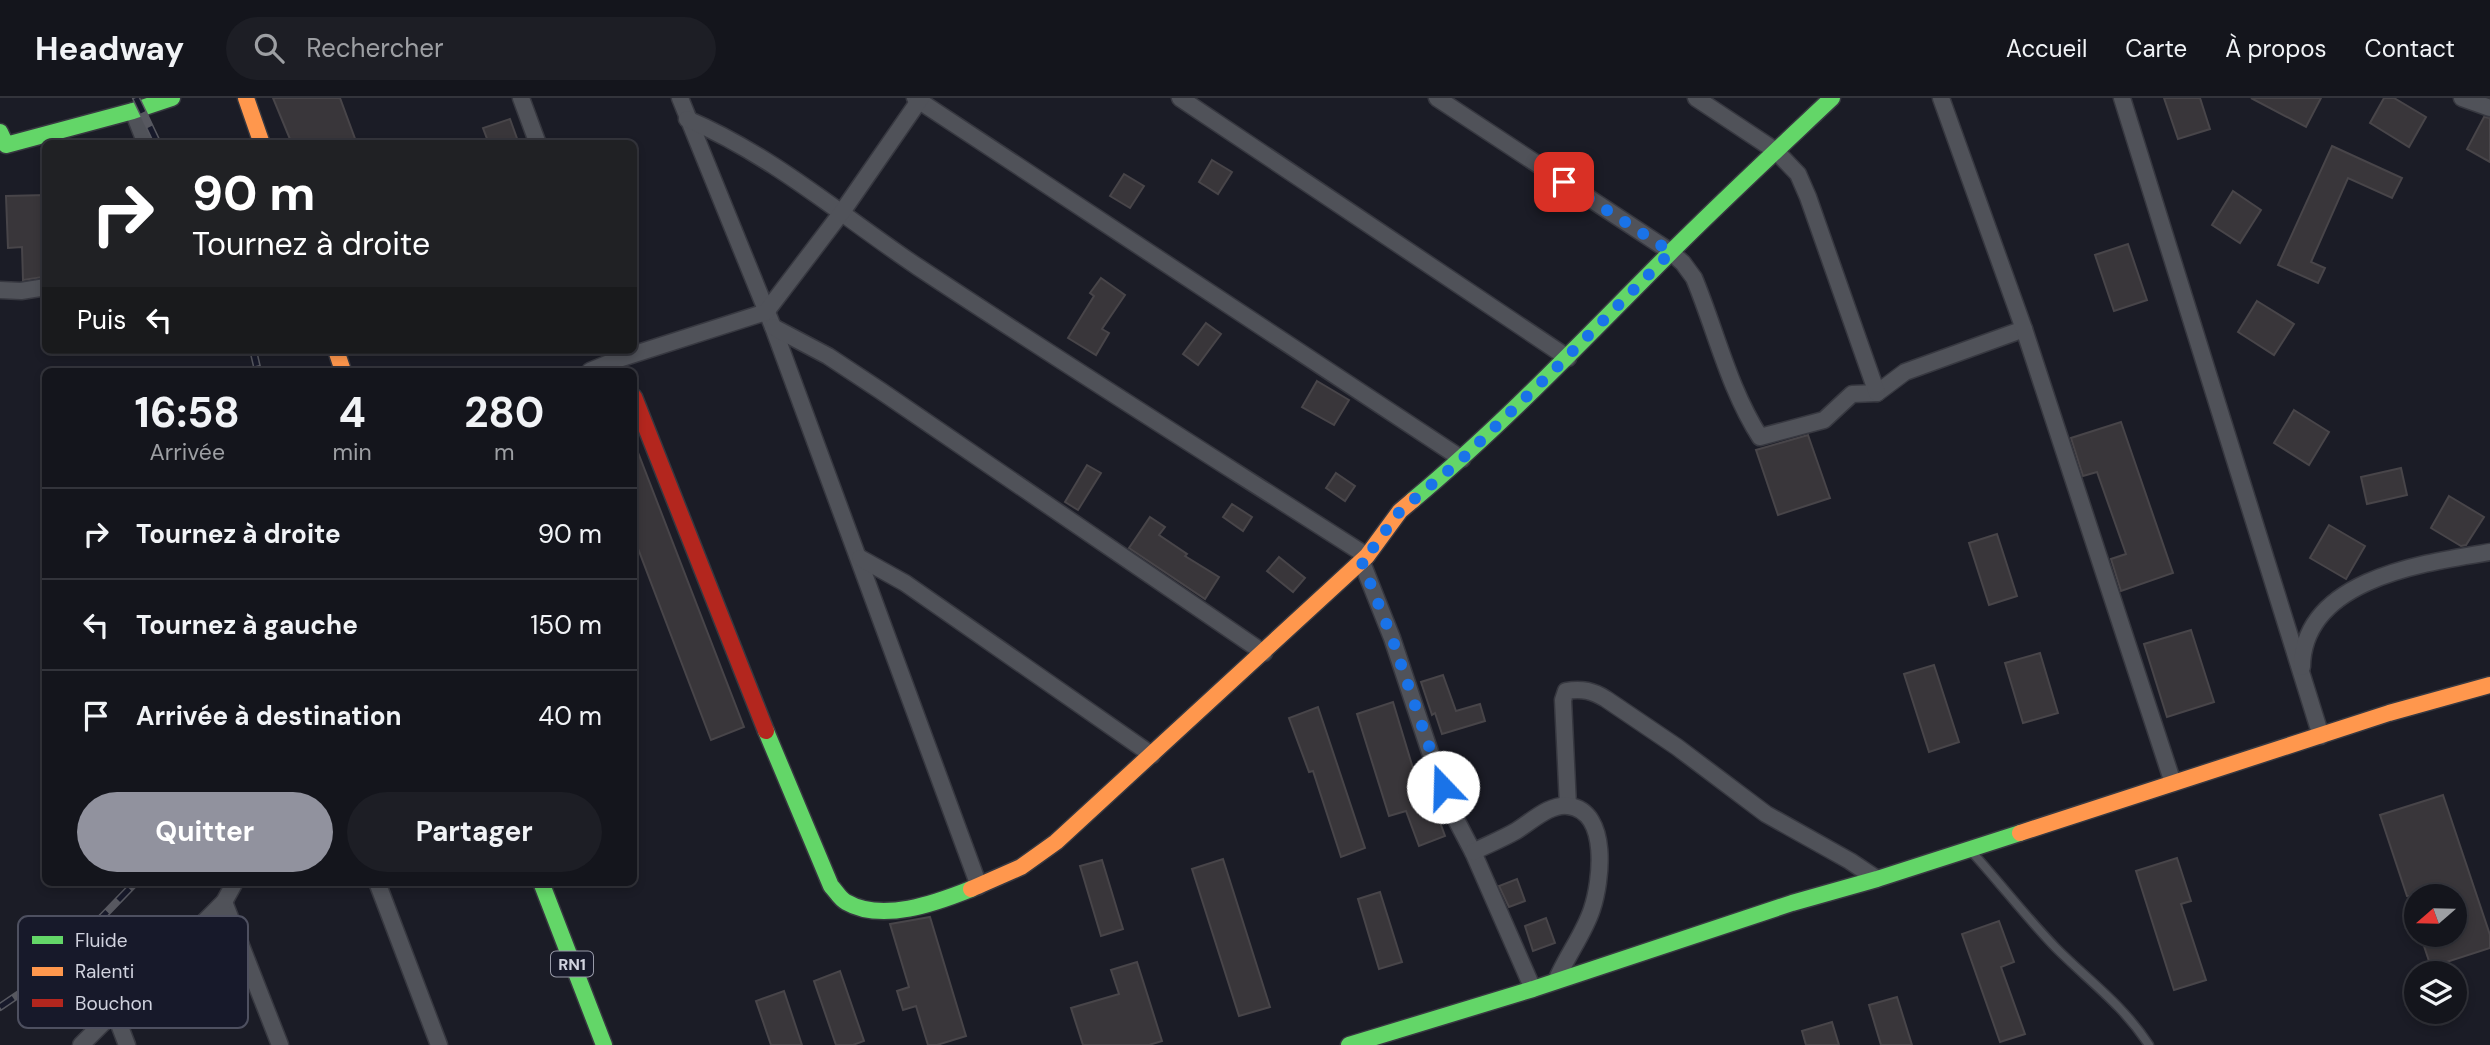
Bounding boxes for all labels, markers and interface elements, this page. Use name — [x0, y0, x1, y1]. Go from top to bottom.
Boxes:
search box — [226, 17, 716, 80]
text: Headway — [35, 27, 184, 70]
icon: search — [250, 29, 288, 67]
text: Rechercher — [306, 31, 444, 65]
text: Accueil — [2006, 33, 2087, 64]
text: Carte — [2125, 33, 2187, 64]
text: À propos — [2225, 33, 2327, 64]
text: Contact — [2365, 33, 2455, 64]
pin — [1534, 152, 1594, 212]
text: 90 m — [192, 161, 315, 225]
icon: arrive — [1545, 163, 1583, 201]
icon: right — [77, 168, 168, 259]
text: Tournez à droite — [192, 223, 430, 265]
icon: left — [140, 301, 178, 339]
text: Puis — [77, 303, 126, 337]
text: 16:58 — [135, 385, 240, 440]
text: 4 — [338, 385, 366, 440]
text: 280 — [464, 385, 544, 440]
text: Arrivée — [149, 437, 225, 467]
text: min — [332, 437, 372, 467]
text: m — [494, 437, 515, 467]
icon: right — [77, 515, 115, 553]
text: Tournez à droite — [136, 517, 341, 551]
text: 90 m — [538, 517, 602, 551]
icon: left — [77, 606, 115, 644]
text: Tournez à gauche — [136, 608, 358, 642]
text: 150 m — [530, 608, 602, 642]
icon: arrive — [77, 697, 115, 735]
text: Arrivée à destination — [136, 699, 402, 733]
text: 40 m — [538, 699, 602, 733]
position arrow — [1406, 750, 1480, 824]
button: Quitter — [77, 792, 333, 872]
button: Partager — [347, 792, 602, 872]
north arrow — [2404, 884, 2468, 947]
map controls — [2404, 884, 2467, 1024]
legend — [18, 916, 248, 1028]
text: Fluide — [75, 928, 128, 953]
road number: RN1 — [551, 951, 593, 976]
text: Ralenti — [75, 959, 134, 984]
button: layers — [2404, 961, 2467, 1024]
text: Bouchon — [75, 991, 153, 1016]

